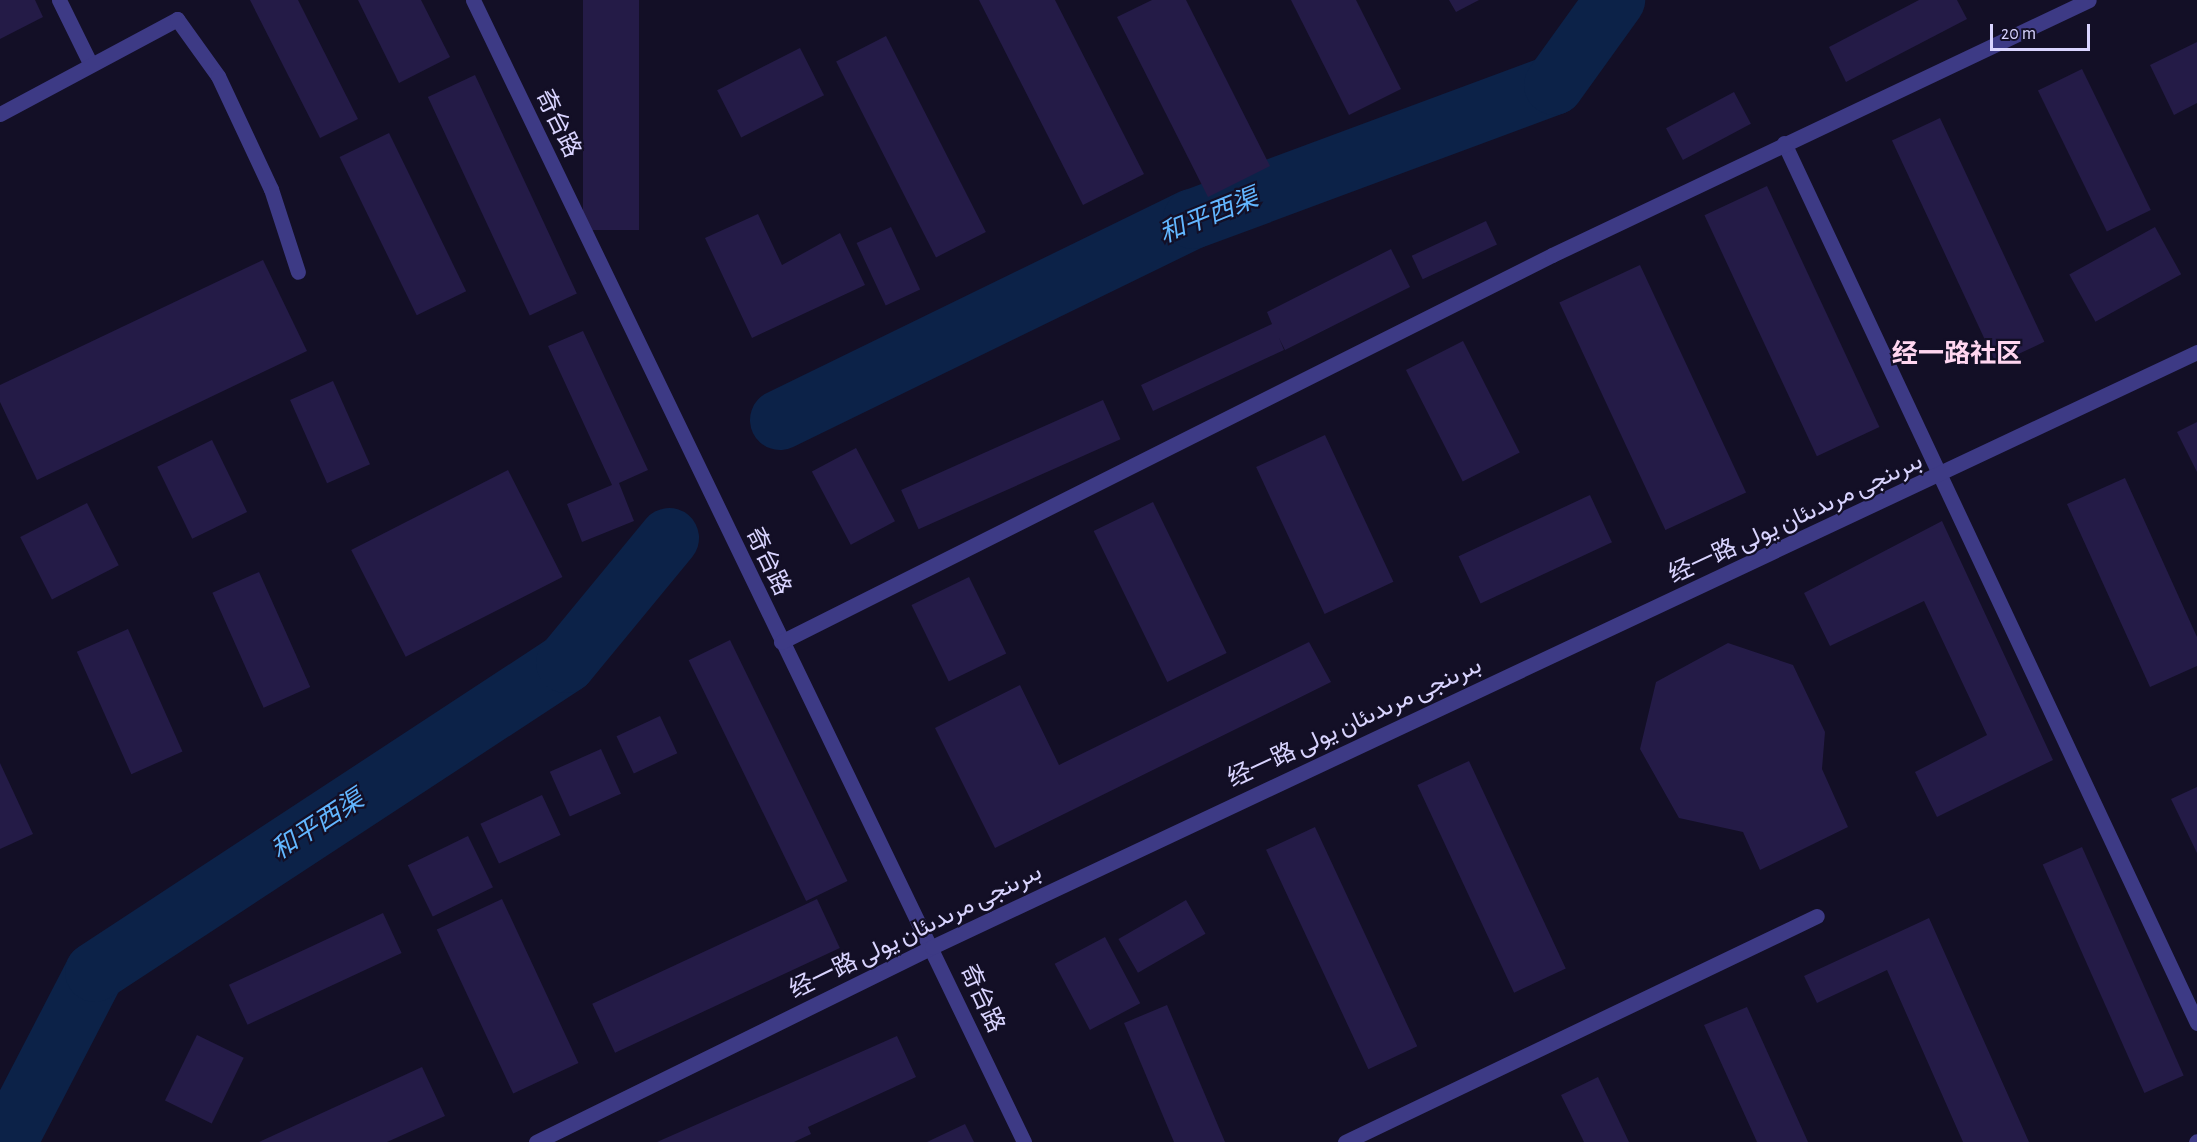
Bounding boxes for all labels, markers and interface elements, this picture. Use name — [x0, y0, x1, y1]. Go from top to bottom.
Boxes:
scale bar — [1993, 12, 2094, 50]
text: 20 m — [2001, 25, 2036, 43]
street label: 奇台路 — [528, 85, 586, 163]
water label: 和平西渠 — [1155, 183, 1263, 251]
district label: 经一路社区 — [1892, 339, 2022, 371]
street label: 经一路 بىرىنجى مرىدىئان يولى — [1665, 447, 1927, 591]
street label: 奇台路 — [738, 523, 796, 601]
street label: 经一路 بىرىنجى مرىدىئان يولى — [1224, 651, 1486, 795]
water label: 和平西渠 — [266, 785, 370, 867]
street label: 经一路 بىرىنجى مرىدىئان يولى — [785, 858, 1047, 1006]
street label: 奇台路 — [953, 960, 1009, 1038]

